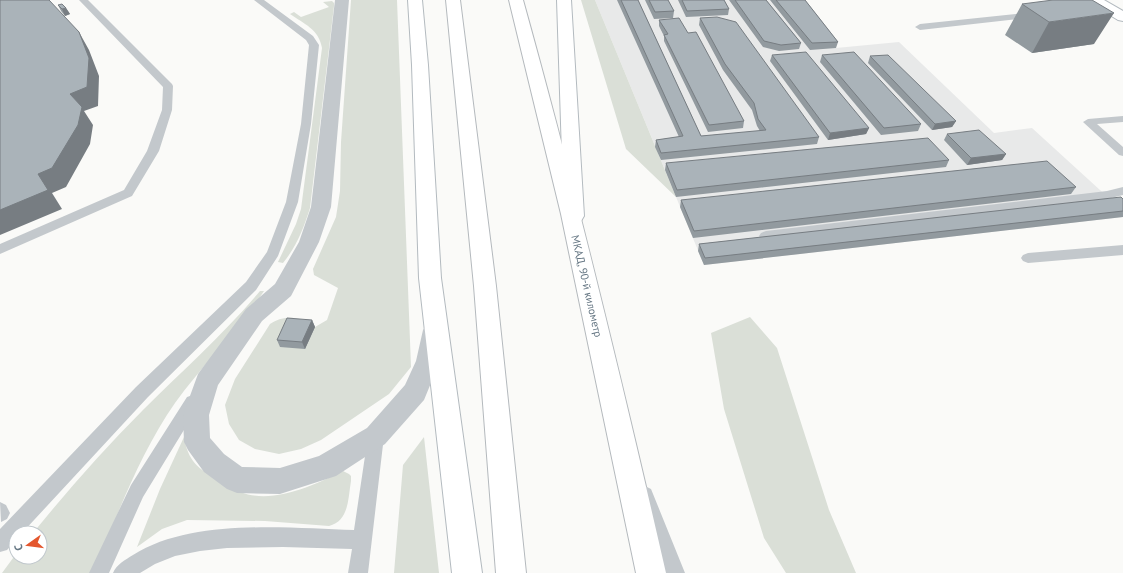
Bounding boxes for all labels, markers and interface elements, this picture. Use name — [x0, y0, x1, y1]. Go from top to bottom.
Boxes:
street label: МКАД, 90-й километр — [568, 234, 606, 338]
north arrow — [8, 525, 48, 565]
text: С — [11, 543, 26, 552]

